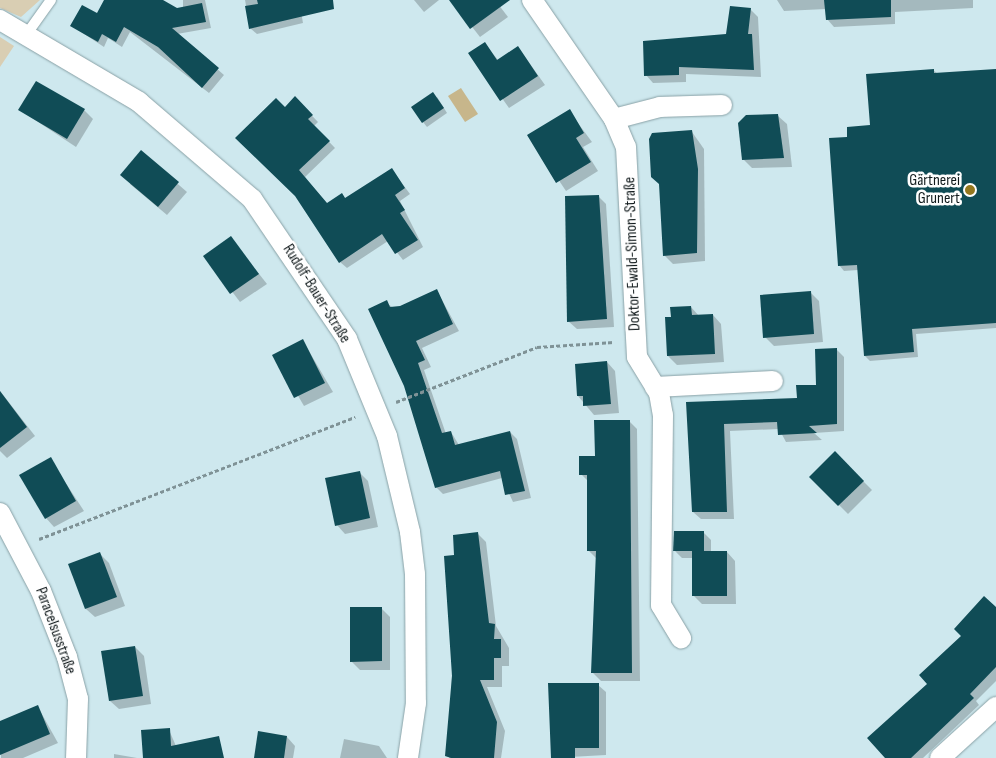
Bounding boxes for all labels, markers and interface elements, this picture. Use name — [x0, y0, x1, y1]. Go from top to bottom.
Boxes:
place label: Gärtnerei Grunert — [909, 171, 960, 209]
street label: Doktor-Ewald-Simon-Straße — [621, 177, 645, 331]
marker: Gärtnerei Grunert — [964, 184, 976, 196]
street label: Rudolf-Bauer-Straße — [278, 241, 354, 347]
street label: Paracelsusstraße — [30, 585, 80, 677]

